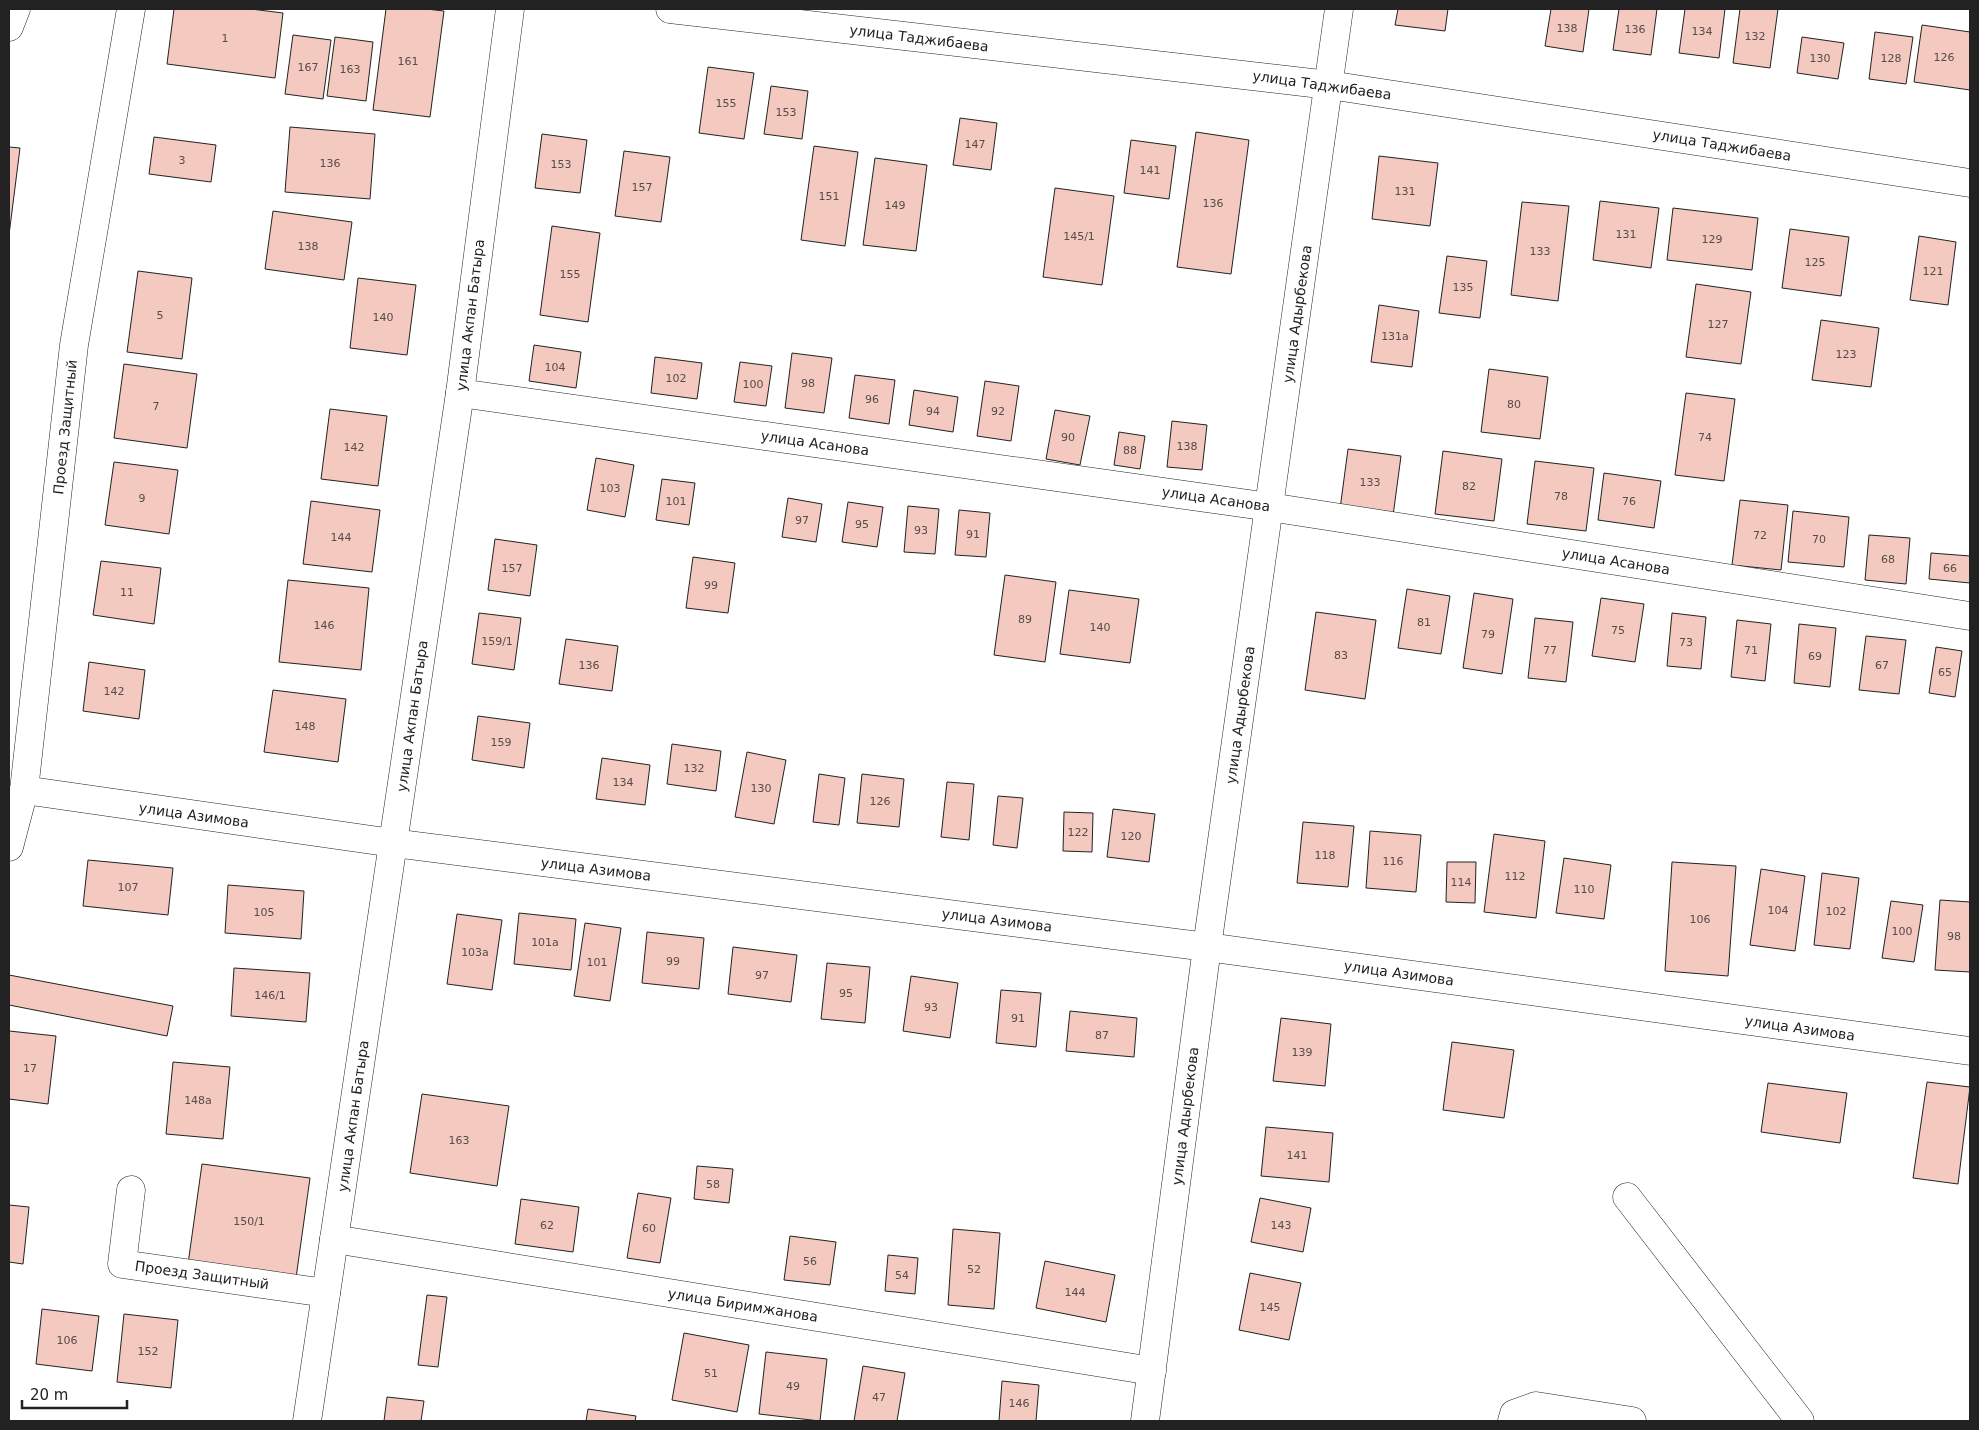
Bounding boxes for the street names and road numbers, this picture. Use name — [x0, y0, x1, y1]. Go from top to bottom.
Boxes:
street label: улица Таджибаева — [849, 22, 989, 54]
street label: улица Таджибаева — [1252, 67, 1392, 103]
street label: улица Таджибаева — [1652, 126, 1792, 164]
street label: улица Акпан Батыра — [453, 238, 487, 392]
street label: улица Адырбекова — [1279, 244, 1315, 384]
street label: Проезд Защитный — [50, 359, 80, 495]
street label: улица Асанова — [760, 427, 870, 459]
street label: улица Асанова — [1161, 483, 1271, 515]
street label: улица Асанова — [1561, 545, 1671, 577]
street label: улица Акпан Батыра — [393, 639, 431, 793]
street label: улица Адырбекова — [1222, 645, 1258, 785]
street label: улица Азимова — [138, 799, 250, 831]
street label: улица Азимова — [540, 854, 652, 884]
street label: улица Азимова — [941, 905, 1053, 935]
street label: улица Азимова — [1343, 957, 1455, 989]
street label: улица Азимова — [1744, 1012, 1856, 1044]
street label: улица Акпан Батыра — [334, 1039, 372, 1193]
street label: улица Адырбекова — [1169, 1046, 1201, 1186]
street label: Проезд Защитный — [134, 1258, 270, 1292]
street label: улица Биримжанова — [667, 1285, 819, 1325]

